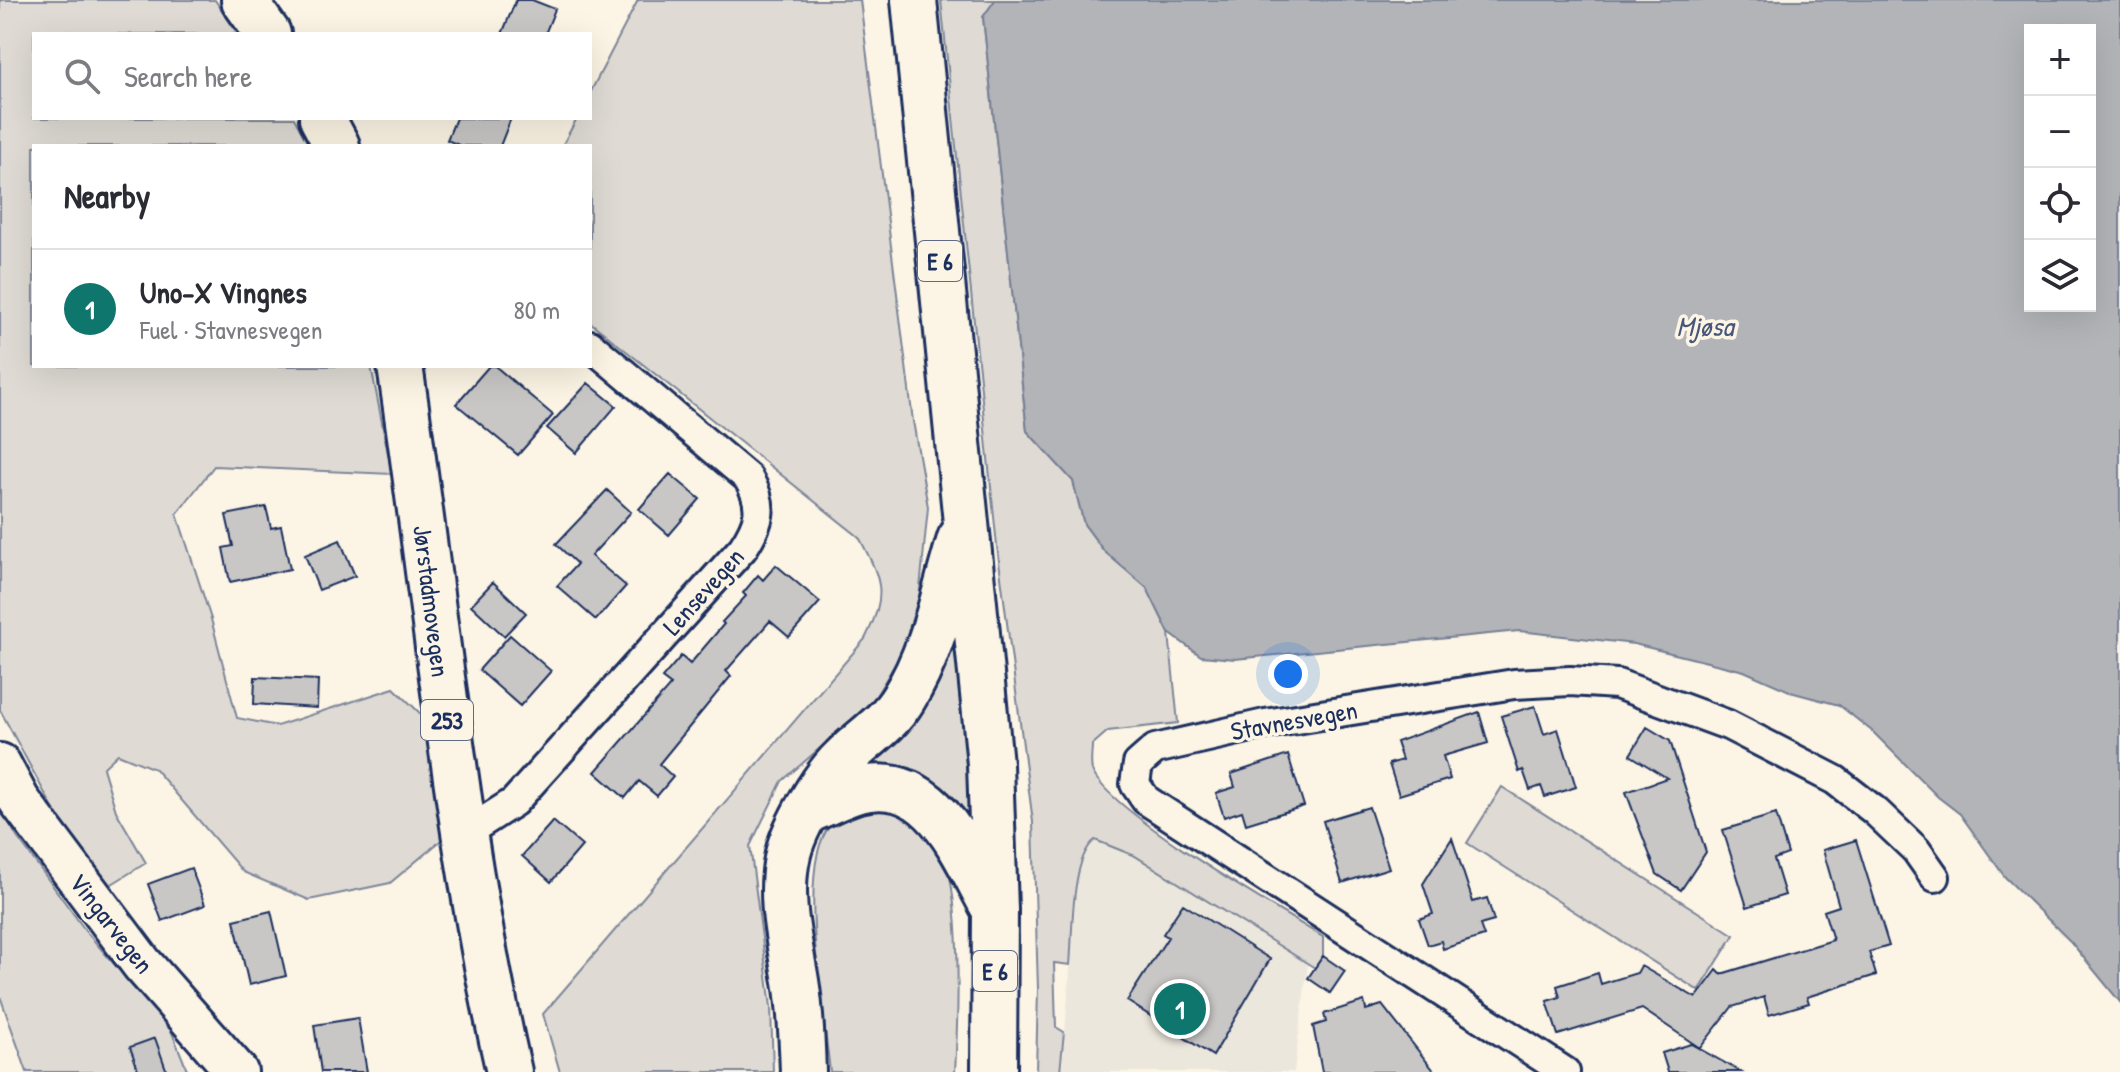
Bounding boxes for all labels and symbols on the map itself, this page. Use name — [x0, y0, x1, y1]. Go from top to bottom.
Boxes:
road number: E 6 — [918, 241, 962, 281]
water label: Mjøsa — [1677, 307, 1736, 345]
street label: Jørstadmovegen — [405, 523, 459, 679]
street label: Lensevegen — [654, 540, 752, 642]
your location — [1268, 654, 1308, 694]
street label: Stavnesvegen — [1228, 692, 1360, 748]
road number: 253 — [421, 700, 473, 740]
street label: Vingarvegen — [62, 866, 162, 980]
road number: E 6 — [973, 951, 1017, 991]
pin: 1 — [1154, 979, 1206, 1039]

